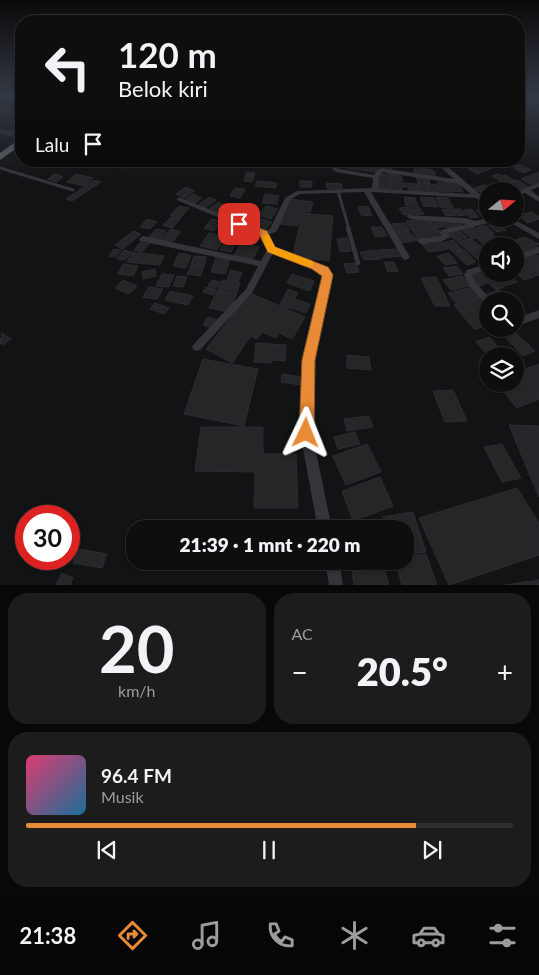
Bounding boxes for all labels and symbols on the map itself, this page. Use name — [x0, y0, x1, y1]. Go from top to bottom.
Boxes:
north arrow — [479, 182, 524, 228]
pin — [218, 203, 260, 245]
position arrow — [279, 406, 331, 458]
speed limit sign: 30 — [15, 505, 80, 570]

